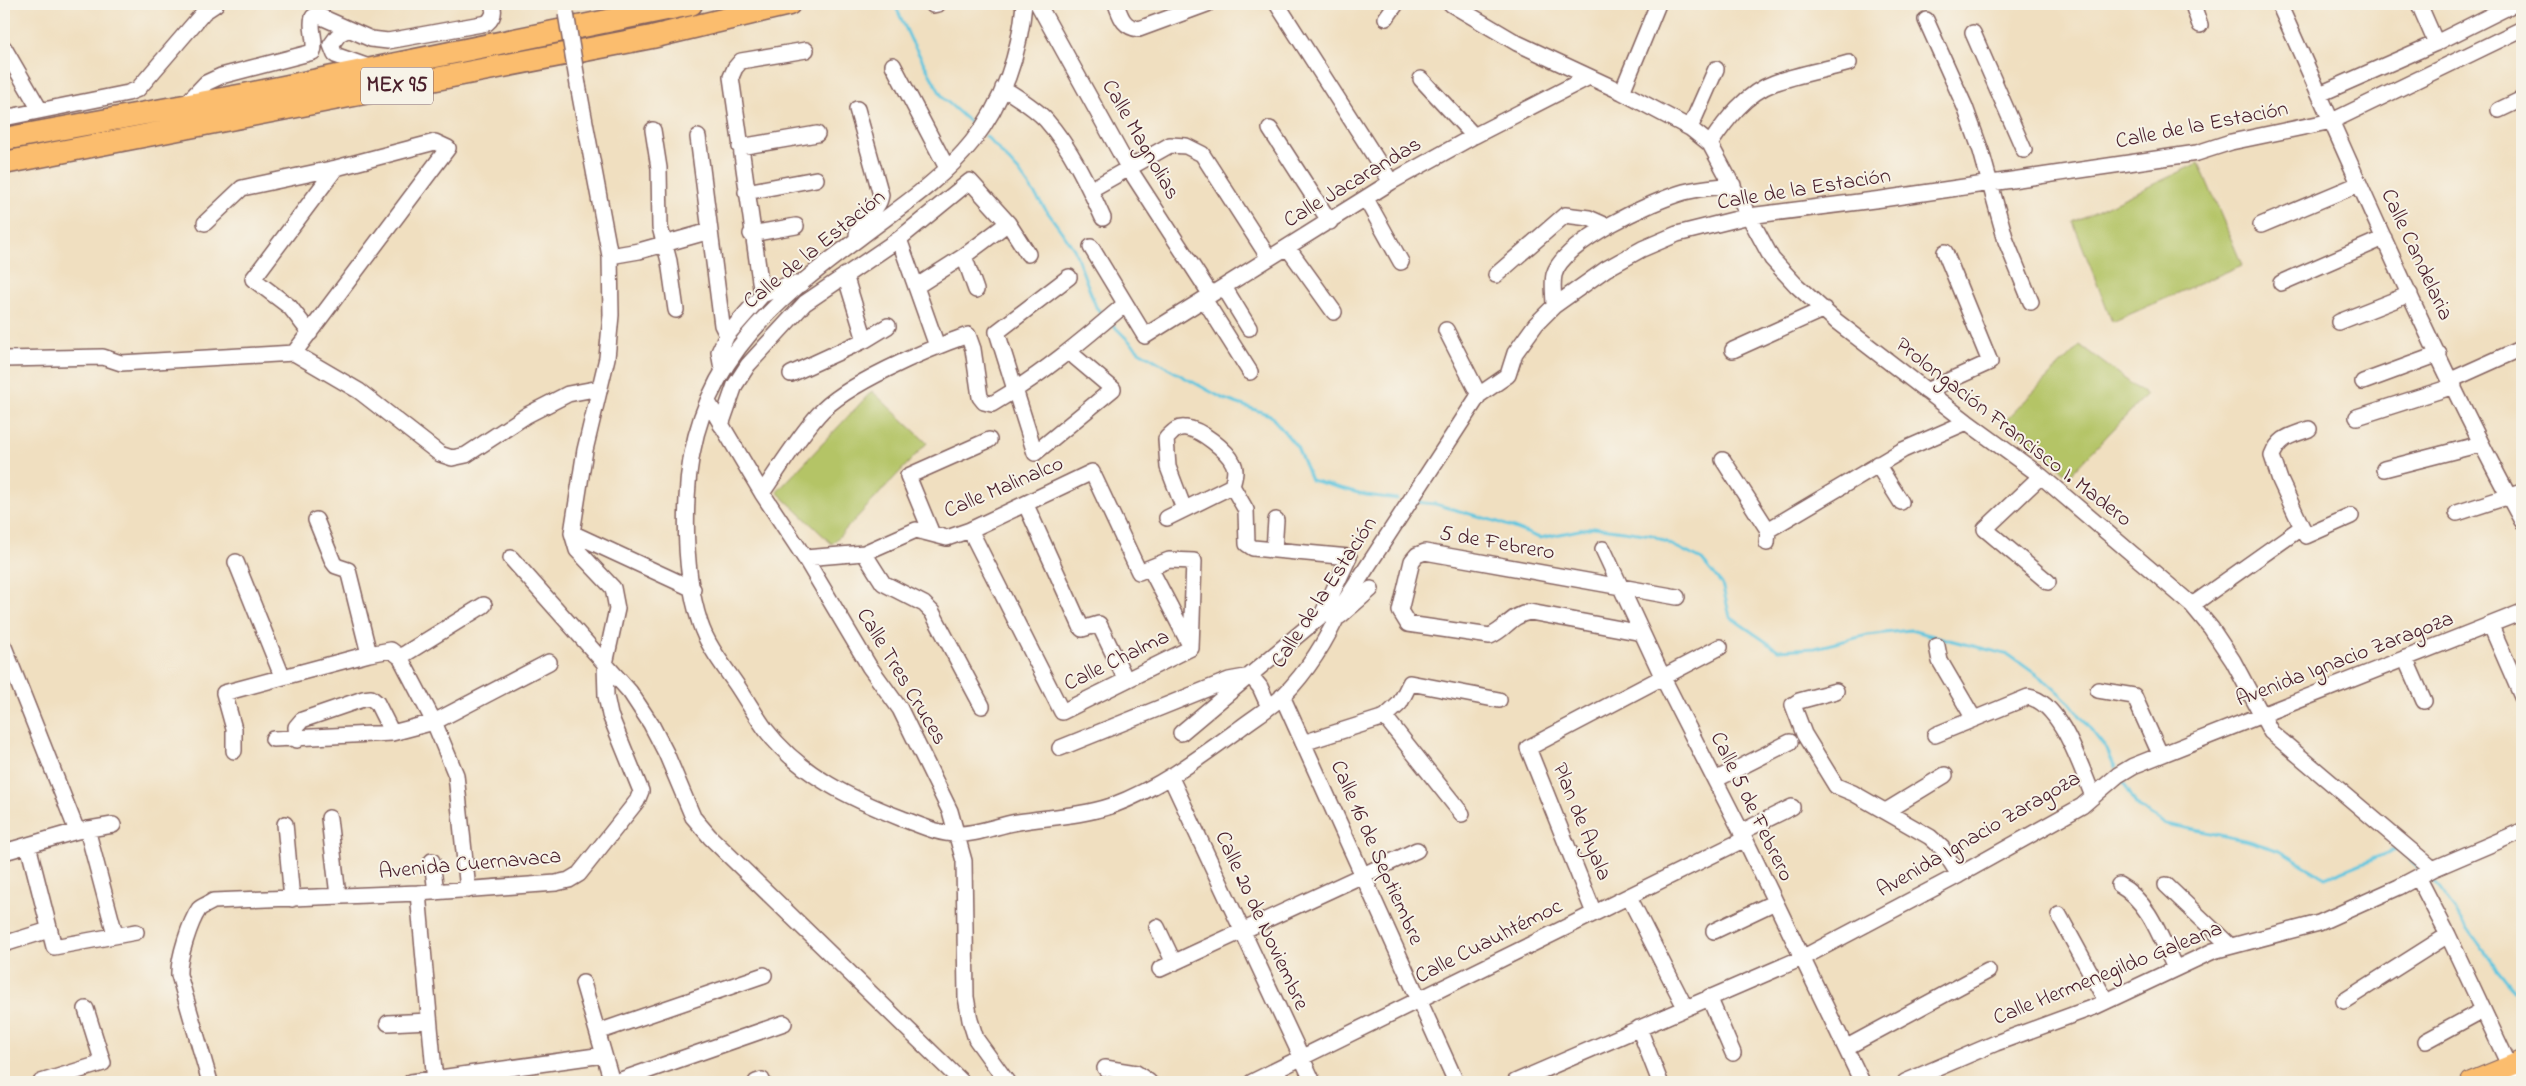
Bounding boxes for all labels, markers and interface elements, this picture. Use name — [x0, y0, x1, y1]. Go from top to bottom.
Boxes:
road number: MEX 95 — [361, 68, 433, 104]
street label: Calle Magnolias — [1092, 74, 1187, 207]
street label: Calle de la Estación — [2113, 94, 2291, 158]
street label: Calle Jacarandas — [1278, 129, 1428, 237]
street label: Calle de la Estación — [1715, 160, 1893, 220]
street label: Calle de la Estación — [737, 182, 893, 318]
street label: Calle Candelaria — [2371, 184, 2461, 326]
street label: Prolongación Francisco I. Madero — [1887, 330, 2138, 537]
street label: Calle Malinalco — [939, 448, 1069, 528]
street label: Calle de la Estación — [1264, 511, 1386, 675]
street label: 5 de Febrero — [1437, 518, 1557, 570]
street label: Calle Tres Cruces — [847, 602, 955, 752]
street label: Avenida Ignacio Zaragoza — [2231, 604, 2459, 717]
street label: Calle Chalma — [1059, 622, 1175, 700]
street label: Calle 5 de Febrero — [1701, 727, 1801, 887]
street label: Calle 16 de Septiembre — [1321, 756, 1431, 951]
street label: Plan de Ayala — [1542, 758, 1619, 886]
street label: Avenida Ignacio Zaragoza — [1871, 763, 2088, 907]
street label: Calle 20 de Noviembre — [1205, 826, 1317, 1016]
street label: Avenida Cuernavaca — [377, 841, 563, 889]
street label: Calle Cuauhtémoc — [1410, 891, 1568, 993]
street label: Calle Hermenegildo Galeana — [1989, 913, 2228, 1036]

